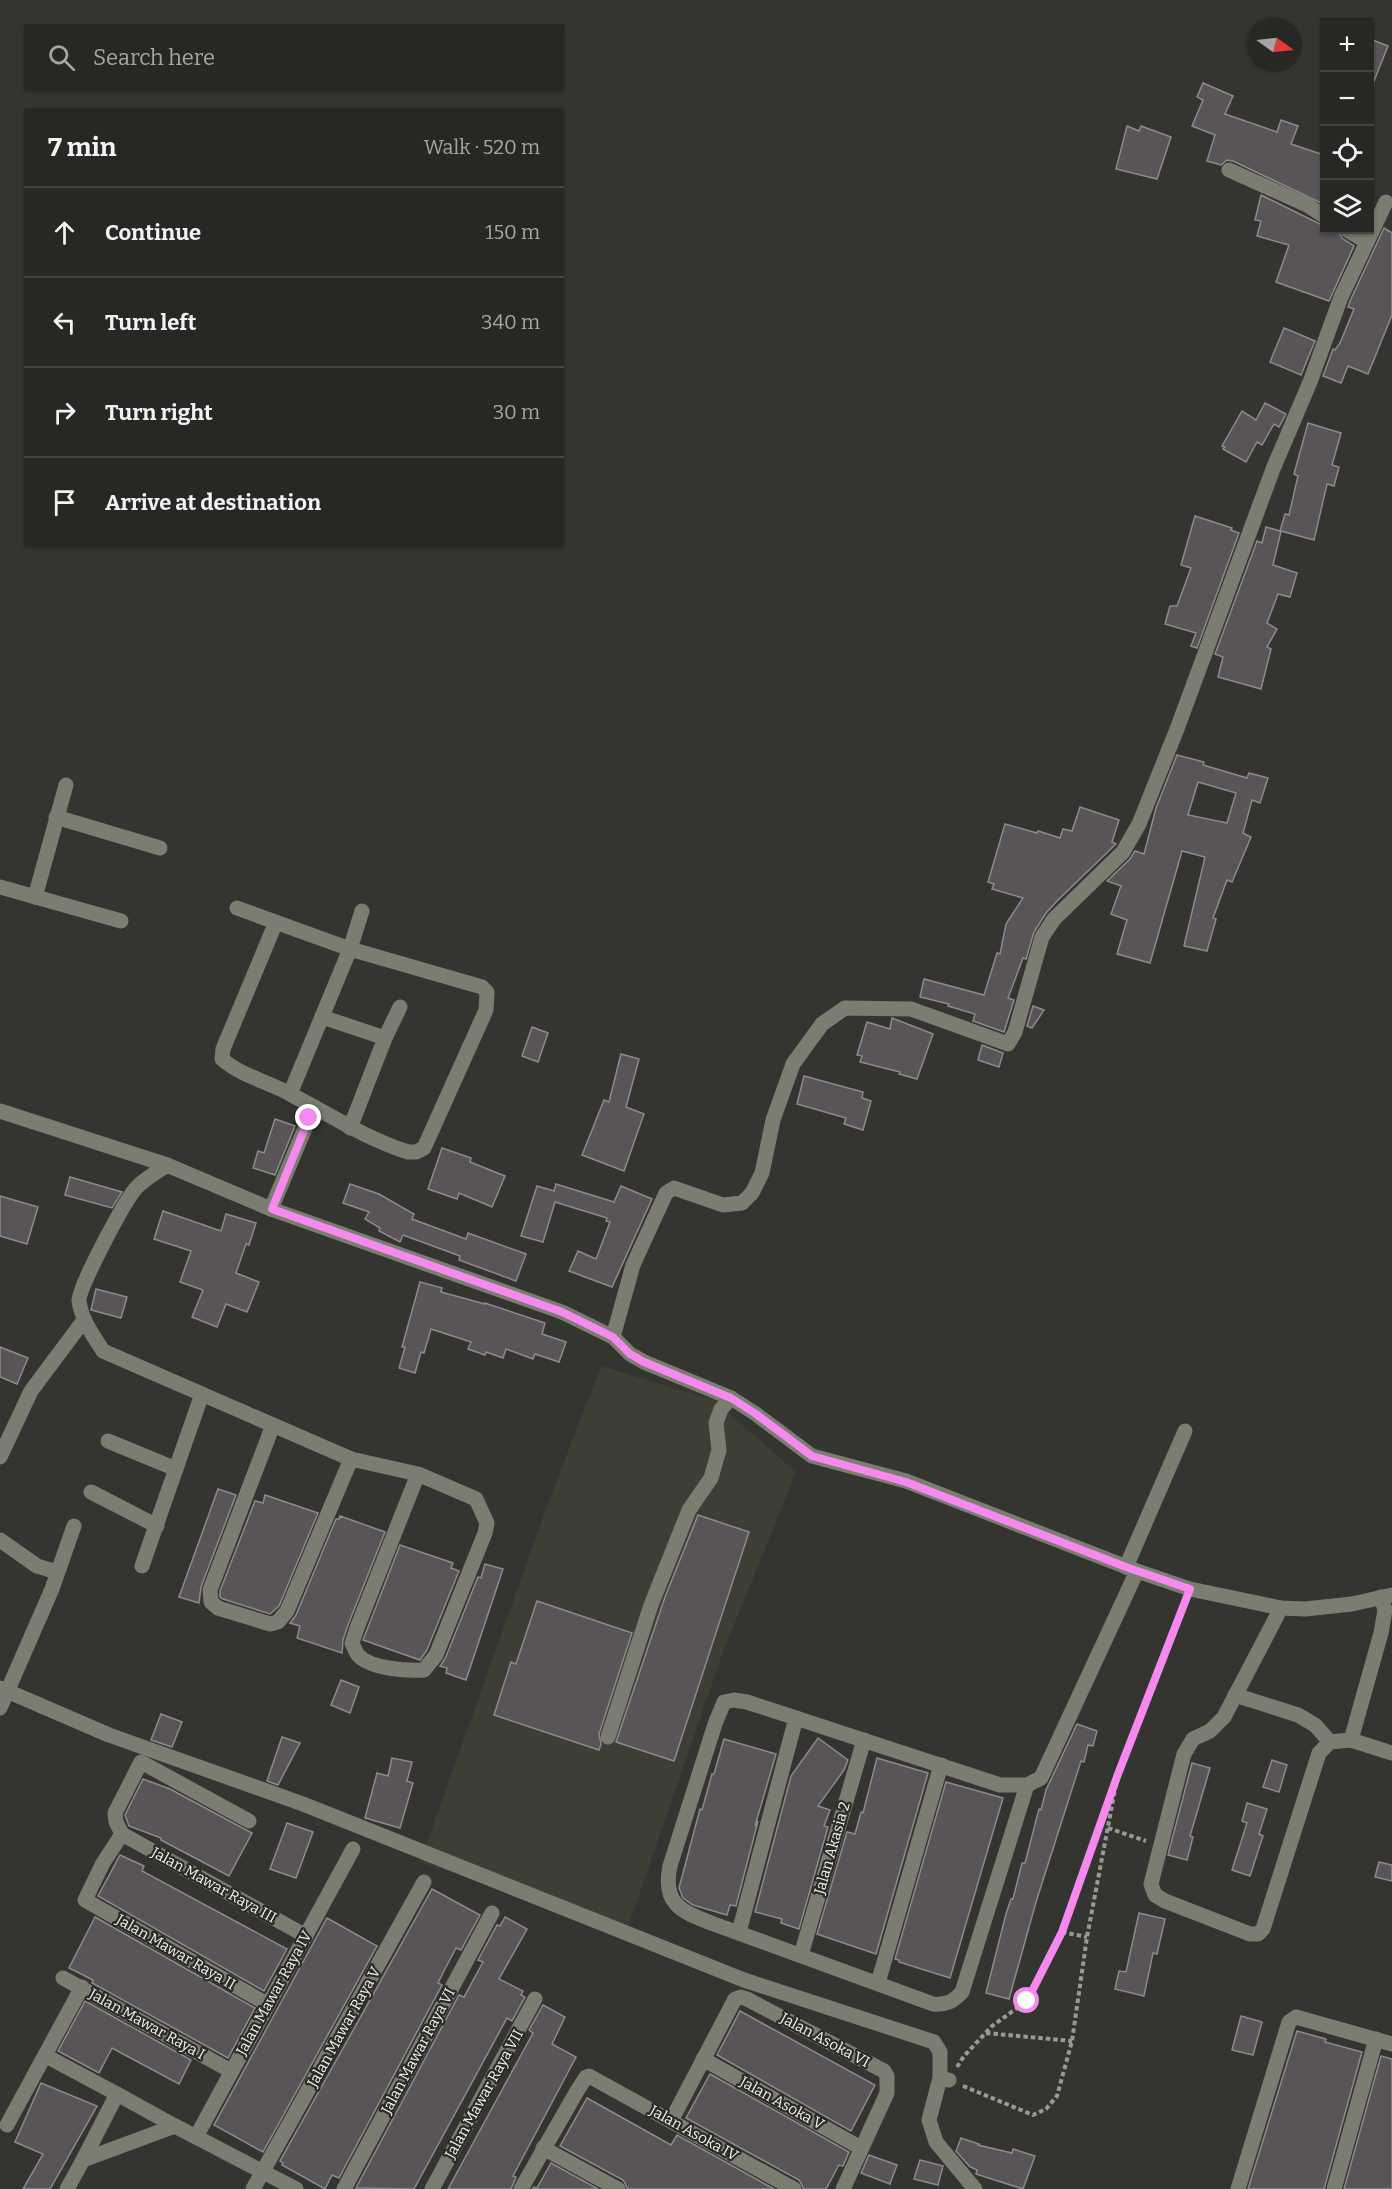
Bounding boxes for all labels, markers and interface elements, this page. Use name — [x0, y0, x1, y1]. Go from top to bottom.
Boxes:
north arrow — [1248, 18, 1302, 72]
map controls — [1320, 18, 1374, 234]
button: + — [1320, 18, 1374, 72]
search box — [24, 24, 564, 90]
icon: search — [45, 41, 78, 74]
text: Search here — [93, 44, 215, 71]
button: − — [1320, 72, 1374, 126]
button: locate — [1320, 126, 1374, 180]
text: 7 min — [48, 132, 116, 163]
text: Walk · 520 m — [424, 135, 540, 159]
button: layers — [1320, 180, 1374, 234]
icon: ahead — [48, 216, 81, 249]
text: Continue — [105, 219, 201, 246]
text: 150 m — [485, 220, 540, 244]
icon: left — [48, 306, 81, 339]
text: Turn left — [105, 309, 197, 336]
text: 340 m — [481, 310, 540, 334]
icon: right — [48, 396, 81, 429]
text: Turn right — [105, 399, 213, 426]
text: 30 m — [493, 400, 540, 424]
icon: arrive — [48, 486, 81, 519]
text: Arrive at destination — [105, 489, 321, 516]
route end — [295, 1104, 321, 1130]
street label: Jalan Akasia 2 — [810, 1800, 854, 1897]
street label: Jalan Mawar Raya III — [147, 1843, 280, 1927]
street label: Jalan Mawar Raya II — [112, 1910, 239, 1994]
street label: Jalan Mawar Raya IV — [232, 1927, 316, 2059]
street label: Jalan Mawar Raya V — [303, 1963, 385, 2091]
street label: Jalan Mawar Raya I — [85, 1984, 208, 2063]
street label: Jalan Mawar Raya VI — [377, 1985, 459, 2118]
route start — [1013, 1987, 1039, 2013]
street label: Jalan Asoka VI — [776, 2008, 873, 2071]
street label: Jalan Mawar Raya VII — [441, 2026, 527, 2163]
street label: Jalan Asoka V — [736, 2072, 828, 2134]
street label: Jalan Asoka IV — [646, 2101, 742, 2165]

